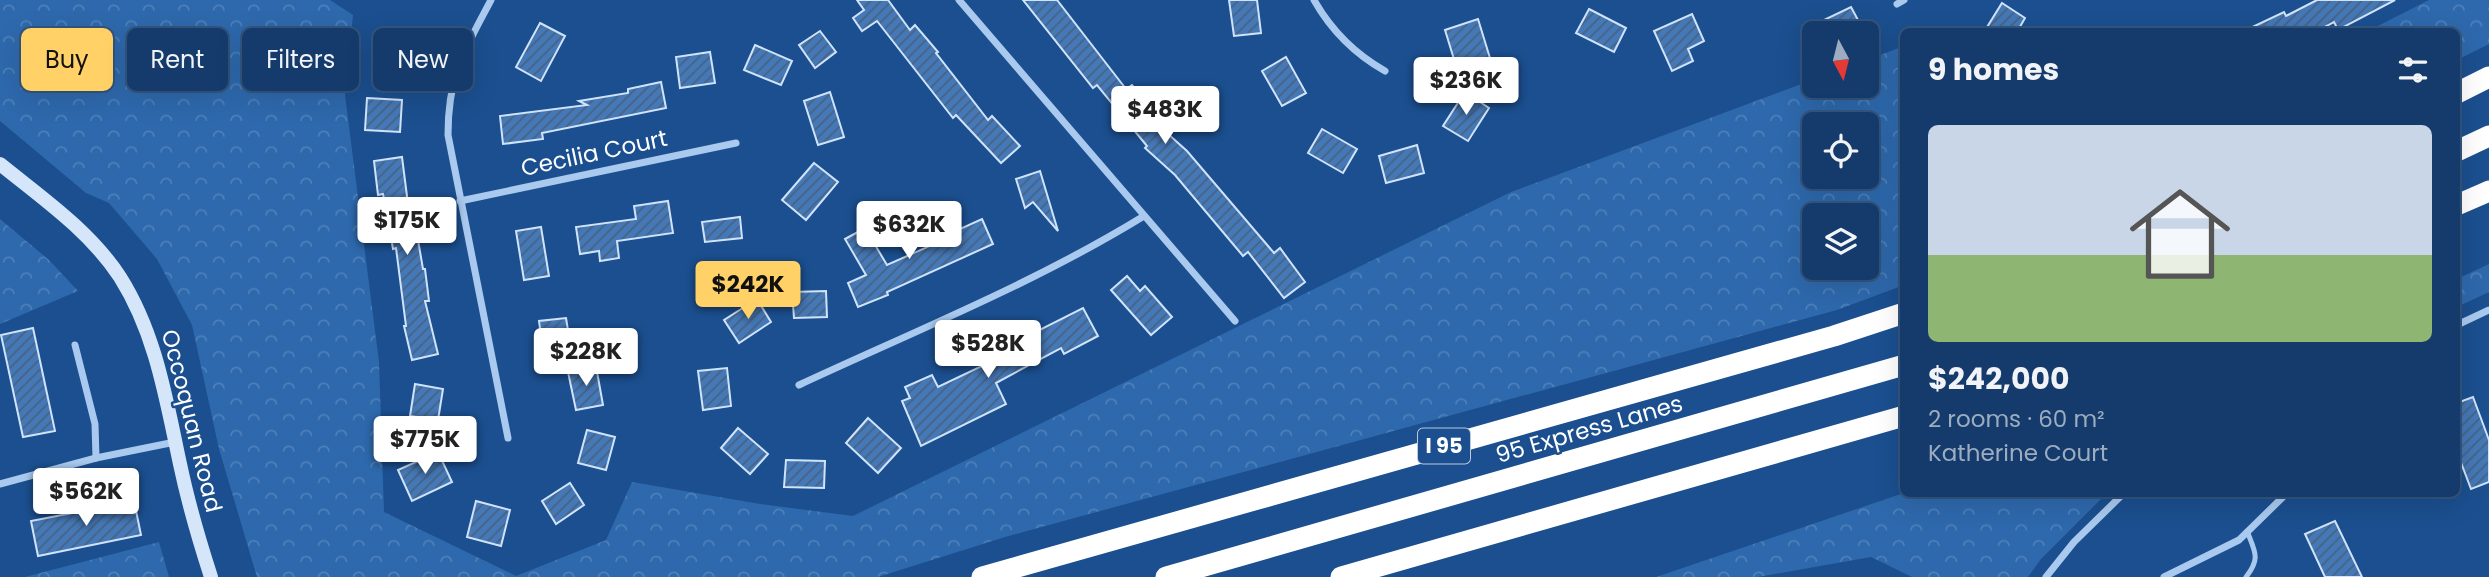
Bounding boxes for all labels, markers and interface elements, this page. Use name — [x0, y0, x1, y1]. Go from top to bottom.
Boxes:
north arrow — [1802, 21, 1880, 98]
map controls — [1802, 21, 1879, 280]
chip: Buy — [21, 28, 113, 91]
chip: Rent — [127, 28, 228, 91]
chip: Filters — [242, 28, 359, 91]
chip: New — [373, 28, 473, 91]
text: 9 homes — [1928, 48, 2059, 91]
icon: filters — [2394, 51, 2432, 89]
pin: $236K — [1417, 58, 1515, 117]
text: $236K — [1430, 64, 1502, 96]
pin: $483K — [1116, 86, 1214, 146]
text: $483K — [1127, 93, 1203, 125]
button: locate — [1802, 112, 1879, 189]
street label: Cecilia Court — [518, 122, 670, 184]
icon: home — [2117, 171, 2243, 297]
pin: $175K — [358, 198, 456, 257]
pin: $632K — [860, 202, 958, 261]
button: layers — [1802, 203, 1879, 280]
text: $175K — [373, 204, 441, 236]
text: $632K — [873, 208, 945, 240]
pin: $242K — [699, 262, 797, 321]
text: $242K — [711, 268, 785, 300]
pin: $528K — [939, 320, 1037, 380]
street label: Occoquan Road — [154, 326, 230, 516]
text: $528K — [951, 327, 1025, 359]
pin: $228K — [537, 328, 635, 388]
text: $228K — [550, 335, 622, 367]
text: $242,000 — [1928, 357, 2070, 400]
street label: 95 Express Lanes — [1492, 387, 1686, 471]
text: 2 rooms · 60 m² — [1928, 403, 2105, 435]
pin: $775K — [376, 416, 474, 476]
text: $775K — [390, 423, 460, 455]
road number: I 95 — [1418, 428, 1470, 464]
text: Katherine Court — [1928, 437, 2108, 469]
pin: $562K — [37, 468, 135, 528]
text: $562K — [49, 475, 123, 507]

